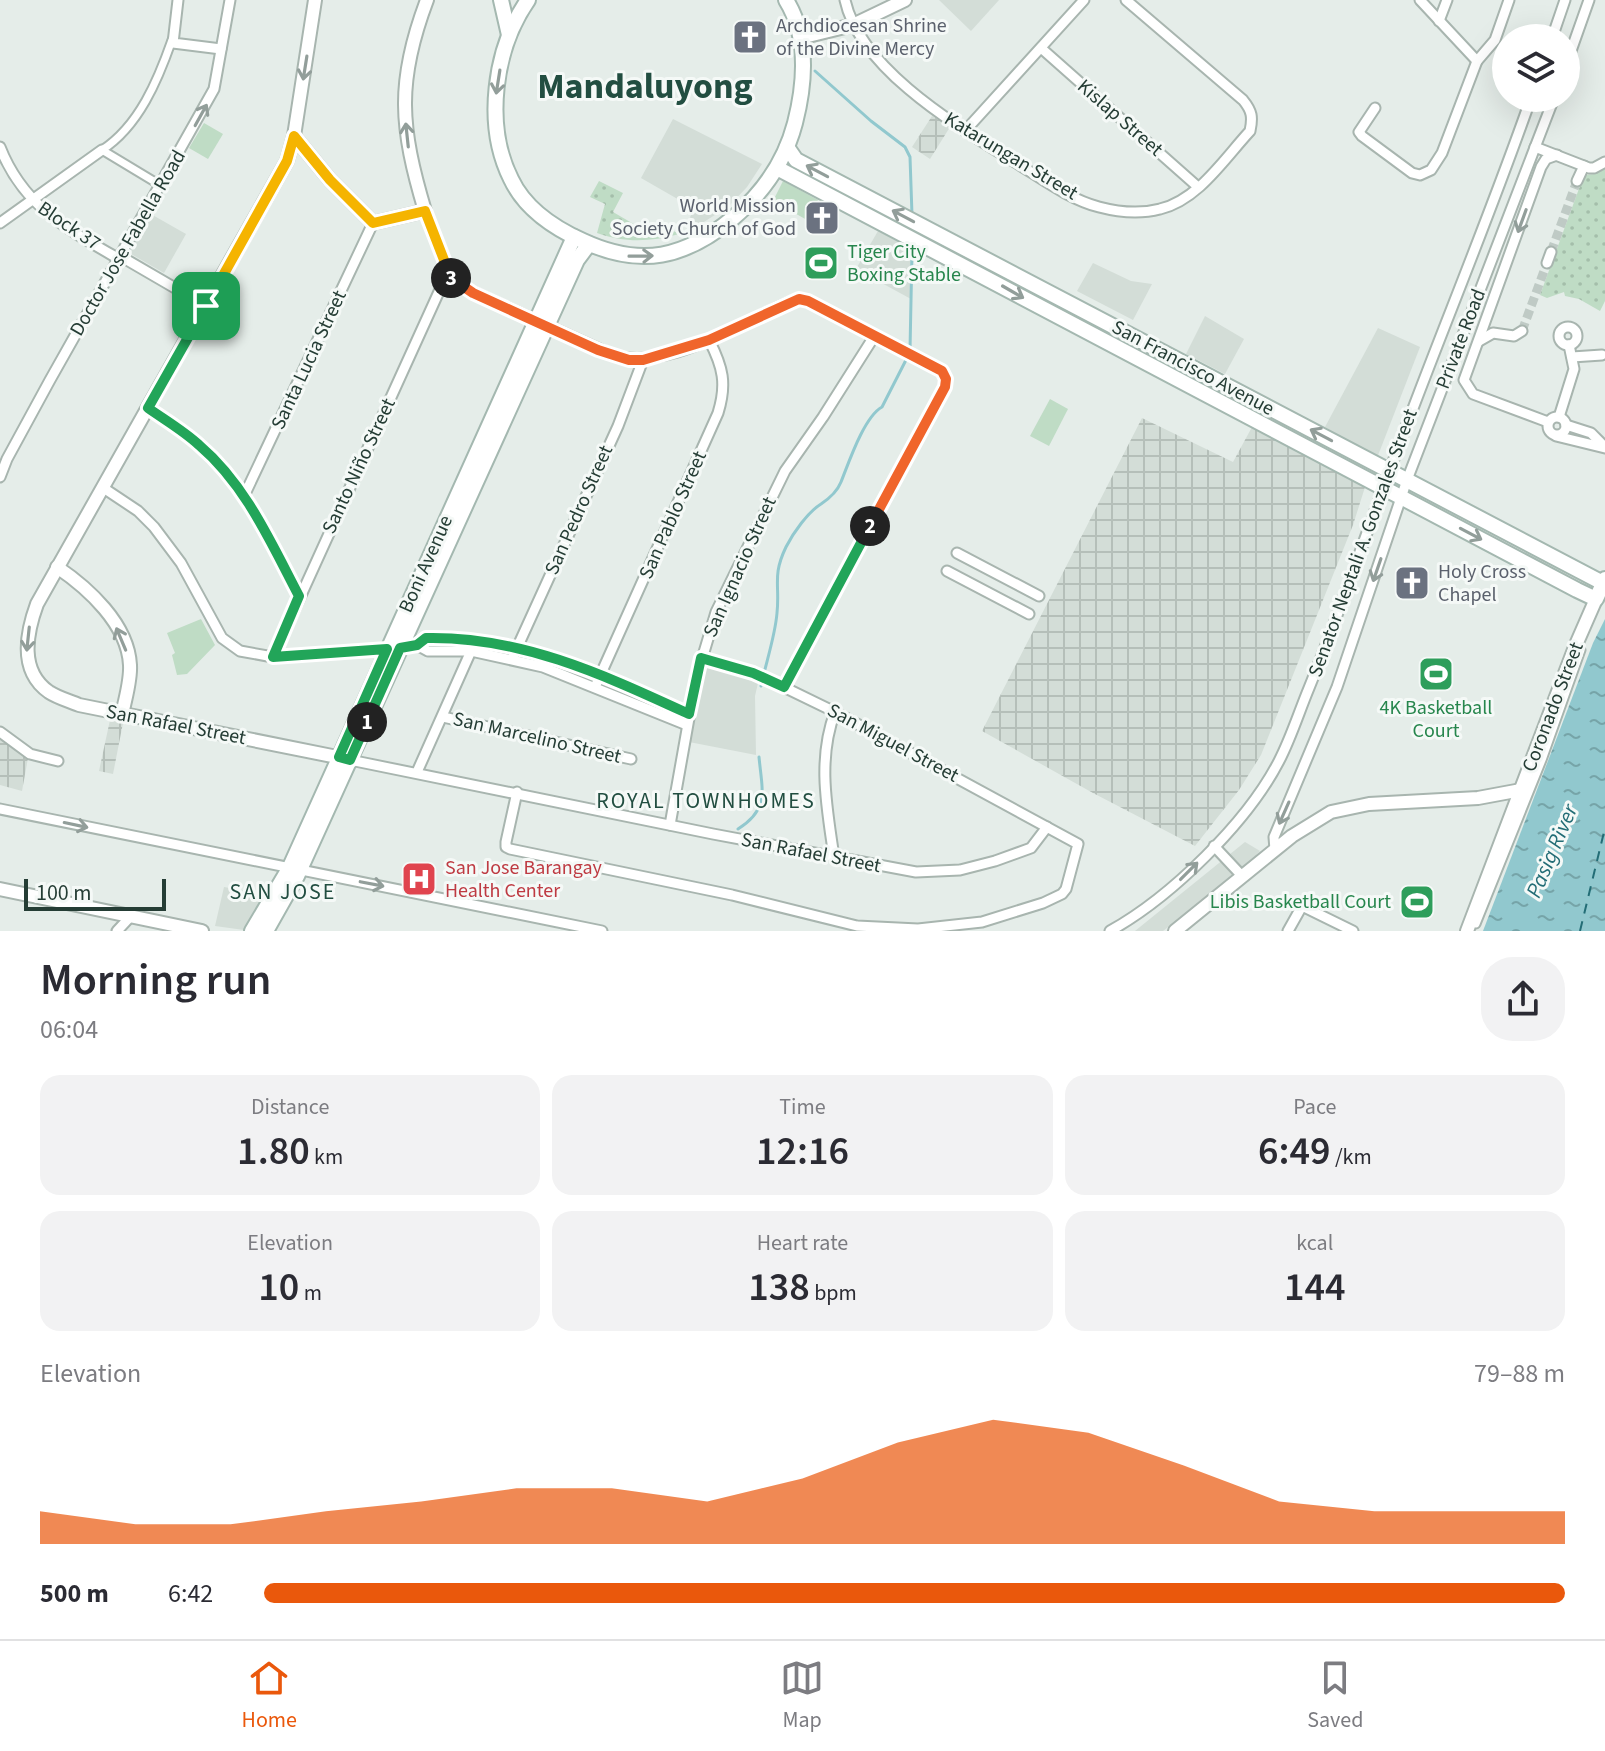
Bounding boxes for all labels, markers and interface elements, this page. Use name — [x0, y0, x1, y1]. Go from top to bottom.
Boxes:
place label: Archdiocesan Shrine of the Divine Mercy — [776, 12, 947, 63]
church icon: Archdiocesan Shrine of the Divine Mercy — [731, 18, 769, 56]
map controls — [1492, 24, 1580, 112]
button: layers — [1492, 24, 1580, 112]
one-way arrow — [296, 55, 311, 80]
district label: Mandaluyong — [537, 61, 753, 112]
one-way arrow — [490, 68, 505, 94]
street label: Kislap Street — [1071, 73, 1169, 163]
one-way arrow — [193, 104, 209, 127]
street label: Katarungan Street — [939, 105, 1083, 207]
one-way arrow — [400, 122, 415, 149]
street label: Doctor Jose Fabella Road — [63, 145, 193, 341]
one-way arrow — [805, 162, 829, 178]
place label: World Mission Society Church of God — [612, 192, 796, 243]
street label: Block 37 — [32, 195, 106, 257]
church icon: World Mission Society Church of God — [803, 199, 841, 237]
one-way arrow — [891, 207, 915, 223]
one-way arrow — [1514, 208, 1528, 233]
place label: Tiger City Boxing Stable — [847, 238, 961, 289]
sports icon: Tiger City Boxing Stable — [802, 244, 840, 282]
one-way arrow — [627, 248, 654, 264]
pin: 3 — [431, 258, 471, 298]
text: 3 — [445, 262, 457, 294]
pin — [172, 272, 240, 340]
icon: arrive — [184, 284, 228, 328]
one-way arrow — [1001, 284, 1024, 300]
street label: Private Road — [1429, 285, 1493, 393]
street label: Santa Lucia Street — [264, 286, 354, 434]
street label: San Francisco Avenue — [1107, 313, 1279, 423]
street label: Santo Niño Street — [315, 393, 403, 538]
street label: Senator Neptali A. Gonzales Street — [1301, 405, 1425, 681]
one-way arrow — [1309, 426, 1333, 442]
street label: San Pedro Street — [538, 440, 620, 579]
street label: San Pablo Street — [632, 446, 714, 583]
street label: San Ignacio Street — [696, 492, 784, 642]
pin: 2 — [850, 506, 890, 546]
text: 2 — [864, 510, 876, 542]
street label: Boni Avenue — [392, 511, 460, 617]
one-way arrow — [1458, 526, 1482, 542]
one-way arrow — [1369, 558, 1383, 582]
place label: Holy Cross Chapel — [1438, 558, 1526, 609]
church icon: Holy Cross Chapel — [1393, 564, 1431, 602]
one-way arrow — [21, 625, 36, 652]
one-way arrow — [113, 628, 128, 652]
street label: Coronado Street — [1515, 638, 1591, 776]
sports icon: 4K Basketball Court — [1417, 655, 1455, 693]
place label: 4K Basketball Court — [1380, 694, 1492, 745]
street label: San Miguel Street — [822, 697, 964, 790]
street label: San Rafael Street — [104, 698, 248, 752]
pin: 1 — [347, 702, 387, 742]
street label: San Marcelino Street — [450, 705, 624, 771]
text: 1 — [361, 706, 373, 738]
district label: ROYAL TOWNHOMES — [596, 785, 816, 817]
water label: Pasig River — [1518, 798, 1587, 903]
one-way arrow — [1276, 800, 1291, 825]
one-way arrow — [63, 818, 89, 833]
street label: San Rafael Street — [739, 826, 883, 880]
place label: San Jose Barangay Health Center — [445, 854, 603, 905]
hospital icon: San Jose Barangay Health Center — [400, 860, 438, 898]
one-way arrow — [1179, 862, 1198, 881]
scale bar — [24, 875, 166, 911]
district label: SAN JOSE — [230, 876, 336, 908]
text: 100 m — [36, 877, 91, 909]
one-way arrow — [359, 877, 385, 892]
sports icon: Libis Basketball Court — [1398, 883, 1436, 921]
place label: Libis Basketball Court — [1210, 888, 1391, 916]
text: Morning run — [40, 949, 271, 1012]
button: share — [1481, 957, 1565, 1041]
text: 06:04 — [40, 1011, 98, 1048]
text: Distance — [251, 1091, 329, 1123]
text: Time — [779, 1091, 826, 1123]
text: Pace — [1293, 1091, 1336, 1123]
text: 1.80 — [237, 1123, 310, 1180]
text: 12:16 — [756, 1123, 849, 1180]
text: 6:49 — [1258, 1123, 1330, 1180]
text: km — [310, 1141, 343, 1173]
text: /km — [1330, 1141, 1372, 1173]
text: Elevation — [247, 1227, 333, 1259]
text: Heart rate — [757, 1227, 848, 1259]
text: kcal — [1296, 1227, 1333, 1259]
text: 10 — [258, 1259, 299, 1316]
text: 138 — [748, 1259, 810, 1316]
text: 144 — [1284, 1259, 1346, 1316]
text: m — [299, 1277, 322, 1309]
text: bpm — [810, 1277, 857, 1309]
text: Elevation — [40, 1355, 141, 1392]
text: 79–88 m — [1474, 1355, 1565, 1392]
text: 500 m — [40, 1575, 109, 1612]
text: 6:42 — [168, 1575, 213, 1612]
tab: Home — [242, 1656, 297, 1736]
tab: Map — [780, 1656, 824, 1736]
tab: Saved — [1307, 1656, 1363, 1736]

